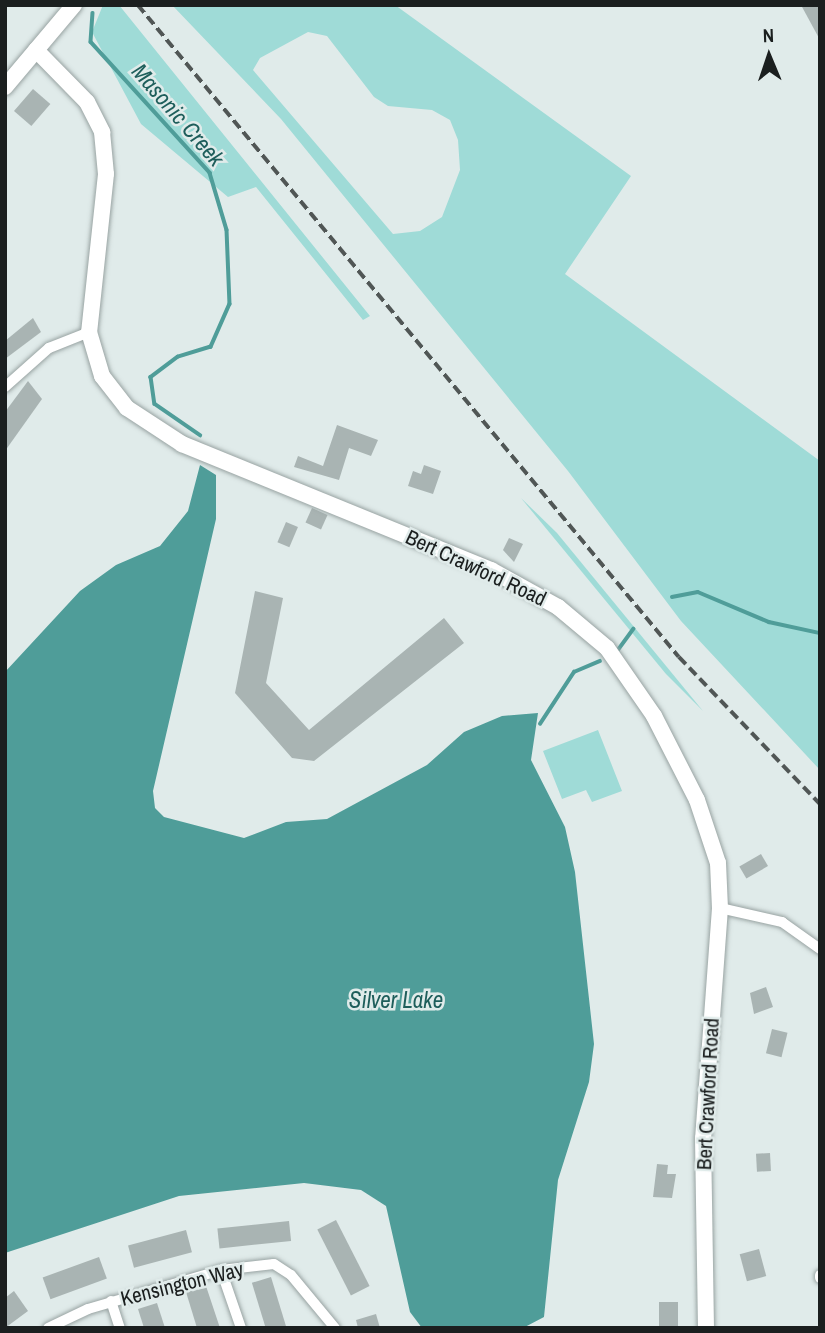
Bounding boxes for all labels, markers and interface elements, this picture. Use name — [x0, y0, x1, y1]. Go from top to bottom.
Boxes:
north arrow — [734, 21, 804, 91]
text: N — [762, 22, 774, 48]
water label: Masonic Creek — [126, 58, 230, 172]
street label: Bert Crawford Road — [402, 524, 550, 612]
water label: Silver Lake — [349, 986, 443, 1014]
street label: Bert Crawford Road — [691, 1017, 725, 1171]
street label: Kensington Way — [118, 1257, 246, 1311]

